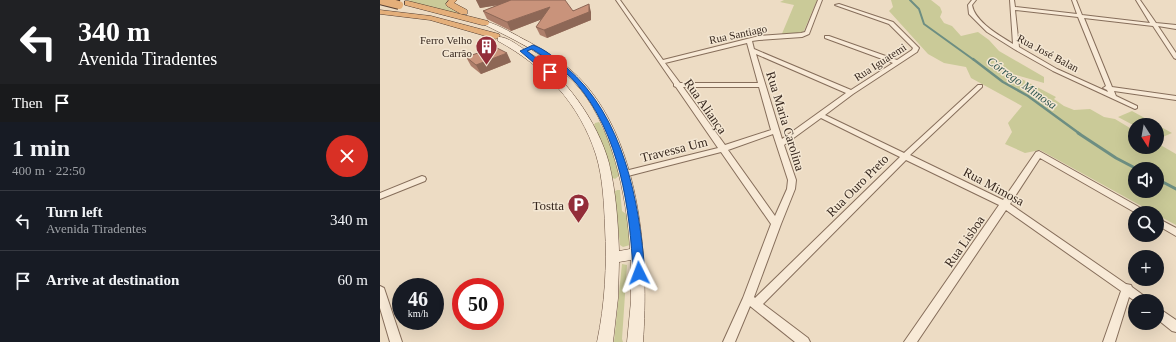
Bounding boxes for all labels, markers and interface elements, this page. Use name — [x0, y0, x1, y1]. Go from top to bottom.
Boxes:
icon: left — [12, 16, 64, 68]
text: 340 m — [78, 16, 150, 47]
street label: Rua Santiago — [708, 22, 769, 46]
street label: Rua José Balan — [1015, 32, 1081, 74]
building icon: Ferro Velho Carrão — [474, 33, 500, 66]
place label: Ferro Velho Carrão — [420, 34, 472, 59]
street label: Rua Iguatemi — [852, 41, 908, 83]
text: Avenida Tiradentes — [78, 49, 217, 69]
water label: Córrego Mimosa — [984, 54, 1060, 112]
pin — [533, 55, 567, 89]
icon: arrive — [539, 61, 561, 83]
street label: Rua Maria Carolina — [763, 70, 808, 173]
street label: Rua Aliança — [681, 76, 730, 137]
icon: arrive — [51, 92, 73, 114]
text: Then — [12, 95, 43, 111]
north arrow — [1128, 118, 1164, 154]
map controls — [1128, 118, 1164, 330]
street label: Travessa Um — [639, 134, 709, 165]
text: 1 min — [12, 135, 70, 161]
button: close — [326, 135, 368, 177]
street label: Rua Ouro Preto — [823, 151, 892, 220]
button: sound — [1128, 162, 1164, 198]
text: 400 m · 22:50 — [12, 163, 85, 178]
street label: Rua Mimosa — [961, 164, 1027, 209]
parking icon: Tostta — [566, 192, 592, 225]
place label: Tostta — [532, 198, 564, 213]
text: Turn left — [46, 204, 103, 220]
button: search — [1128, 206, 1164, 242]
icon: left — [12, 210, 34, 232]
text: 340 m — [330, 212, 368, 228]
street label: Rua Lisboa — [941, 212, 988, 270]
text: Avenida Tiradentes — [46, 221, 147, 236]
button: + — [1128, 250, 1164, 286]
position arrow — [618, 252, 660, 294]
icon: arrive — [12, 270, 34, 292]
text: Arrive at destination — [46, 272, 179, 288]
text: 60 m — [338, 272, 368, 288]
speed limit sign: 50 — [452, 278, 504, 330]
text: 46 — [408, 288, 428, 310]
button: − — [1128, 294, 1164, 330]
text: km/h — [408, 308, 428, 319]

